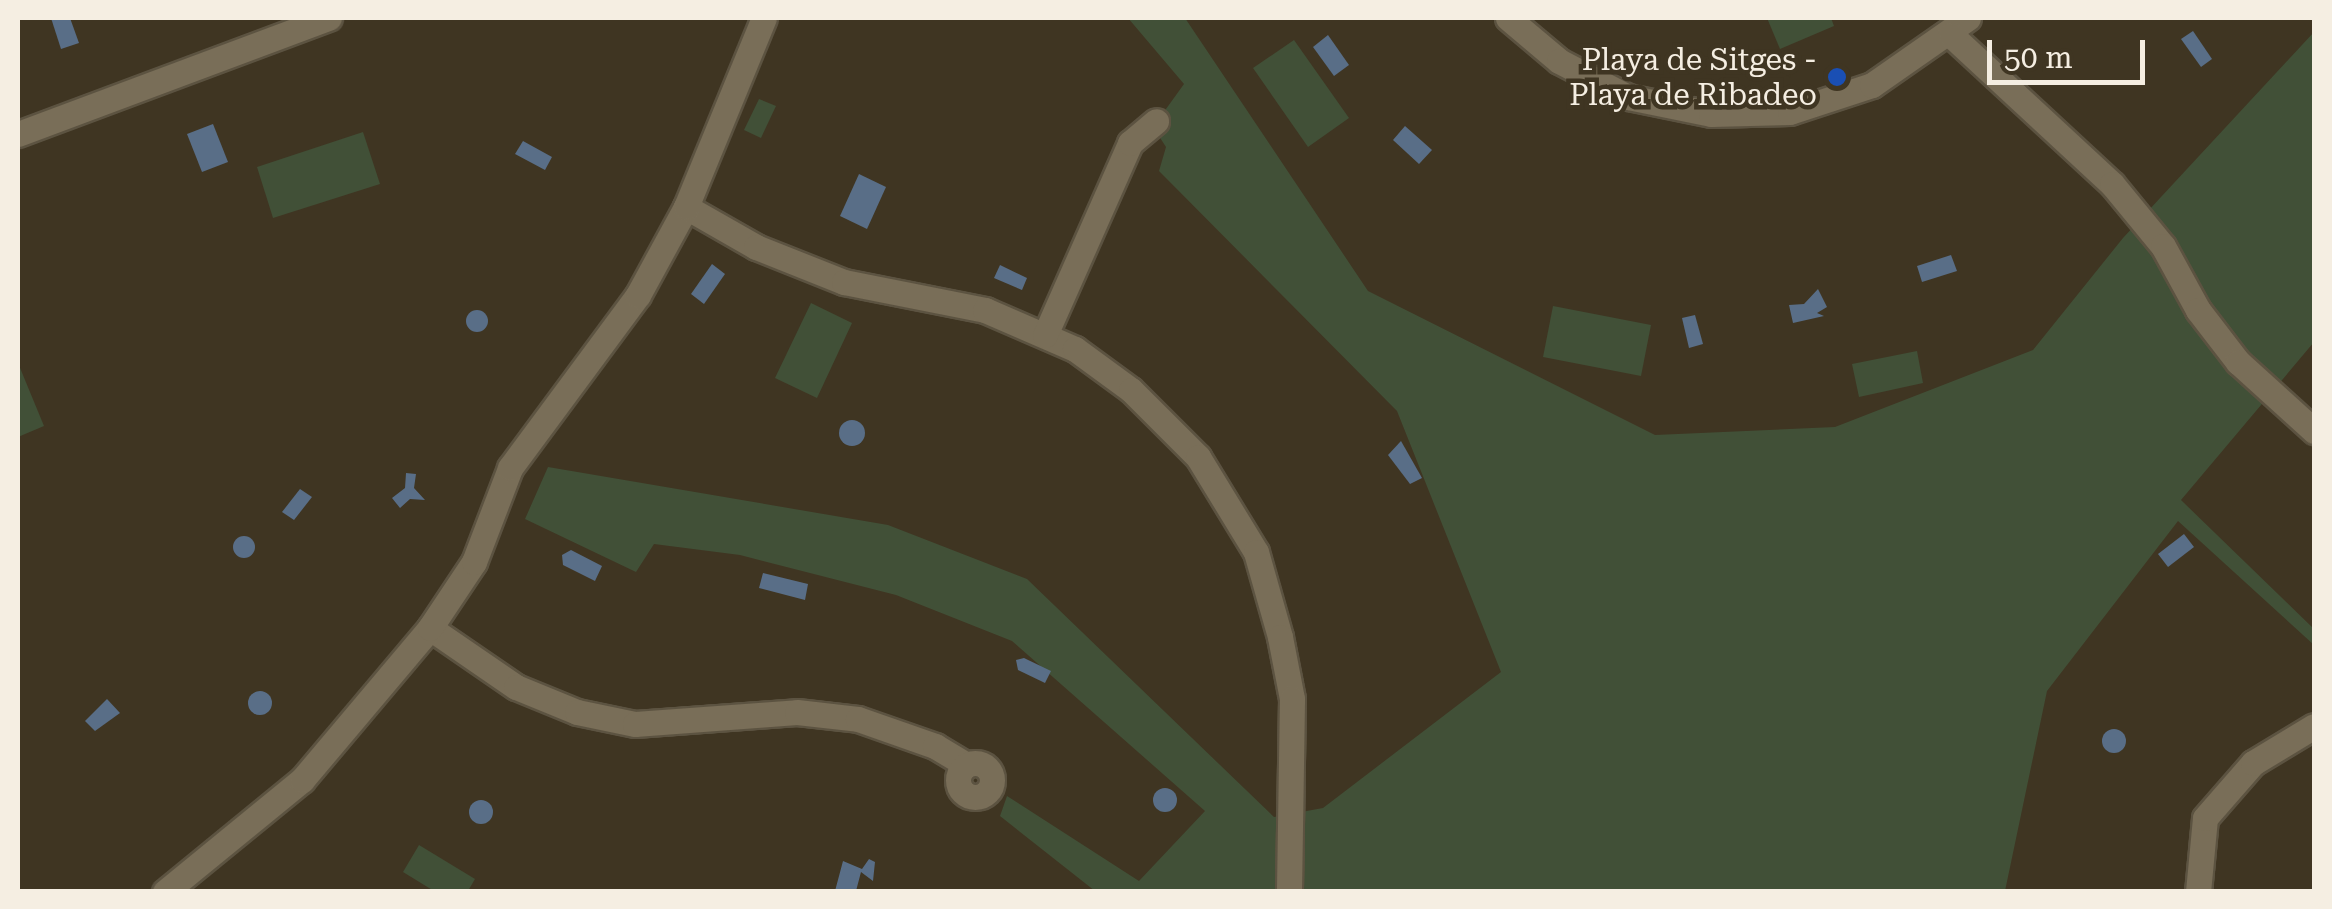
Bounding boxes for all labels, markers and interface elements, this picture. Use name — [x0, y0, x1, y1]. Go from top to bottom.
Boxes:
scale bar — [1992, 20, 2150, 82]
text: 50 m — [2004, 40, 2073, 75]
place label: Playa de Sitges - Playa de Ribadeo — [1569, 42, 1817, 112]
marker: Playa de Sitges - Playa de Ribadeo — [1826, 66, 1848, 88]

